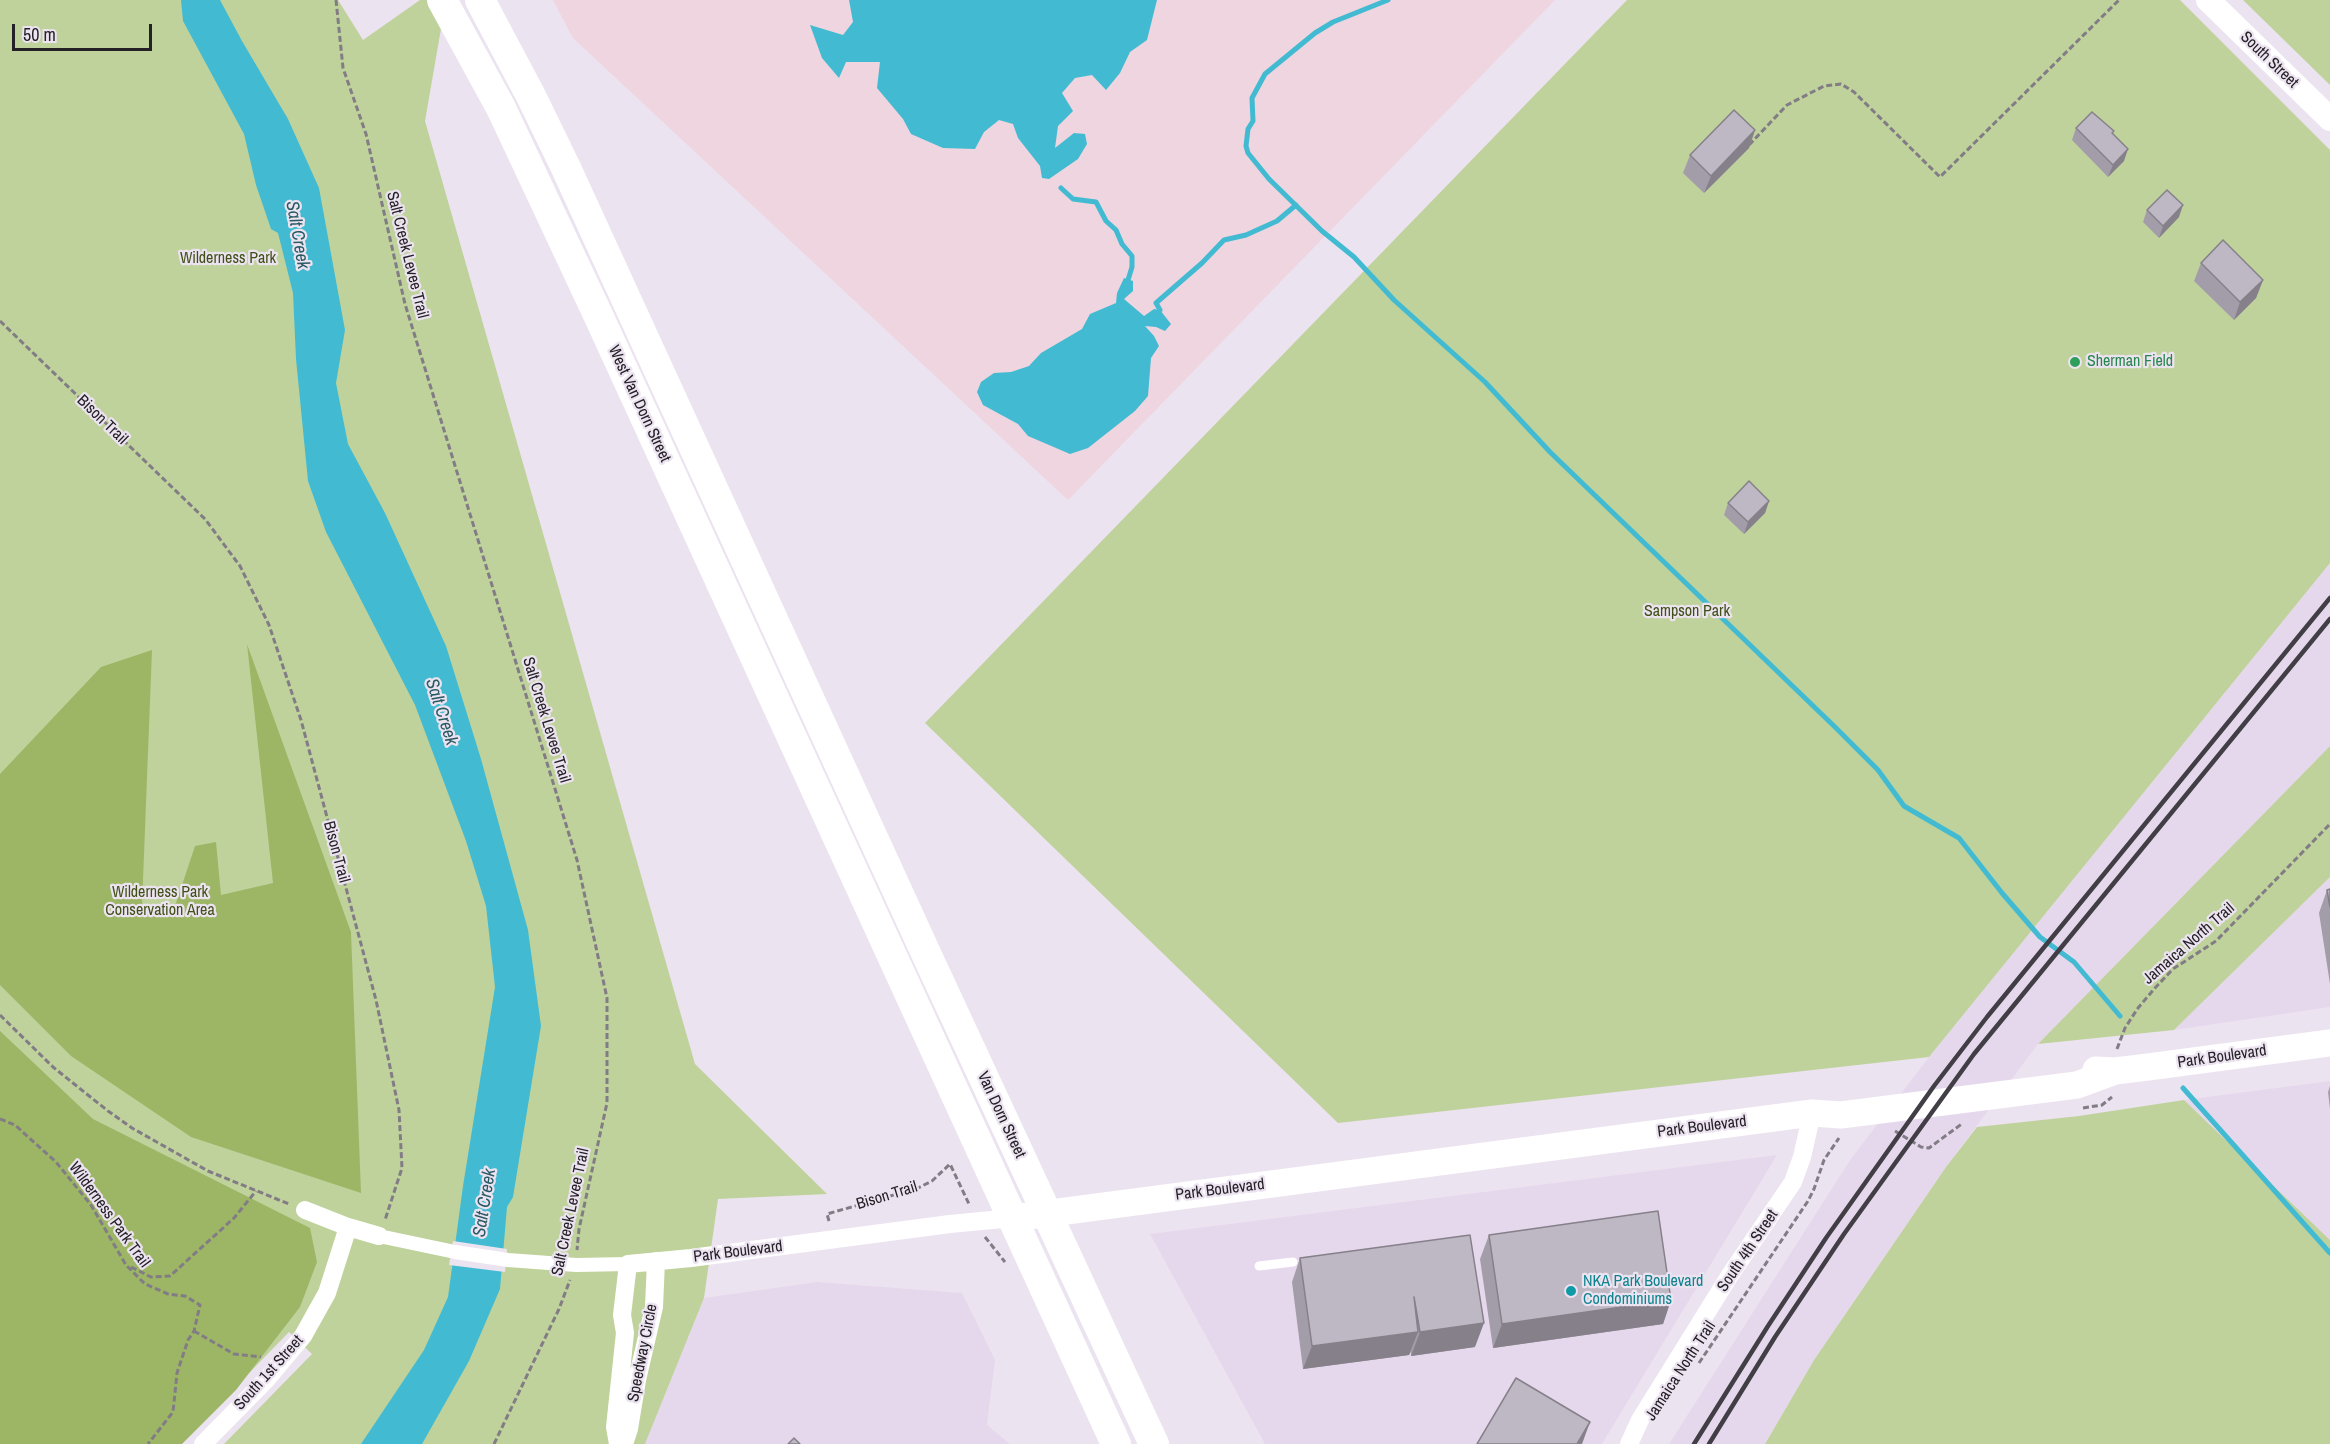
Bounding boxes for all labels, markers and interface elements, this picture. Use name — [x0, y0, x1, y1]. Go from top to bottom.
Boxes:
scale bar — [15, 12, 154, 50]
text: 50 m — [23, 22, 56, 47]
street label: South Street — [2236, 28, 2302, 92]
street label: Salt Creek Levee Trail — [382, 190, 432, 320]
water label: Salt Creek — [280, 199, 314, 271]
park label: Wilderness Park — [180, 249, 276, 269]
street label: West Van Dorn Street — [604, 343, 674, 465]
place label: Sherman Field — [2087, 352, 2173, 372]
marker: Sherman Field — [2068, 355, 2082, 369]
street label: Bison Trail — [73, 391, 131, 449]
park label: Sampson Park — [1644, 602, 1730, 622]
street label: Salt Creek Levee Trail — [518, 655, 574, 785]
water label: Salt Creek — [420, 676, 462, 748]
street label: Bison Trail — [319, 819, 353, 885]
park label: Wilderness Park Conservation Area — [105, 883, 215, 921]
street label: Jamaica North Trail — [2139, 899, 2239, 989]
street label: Park Boulevard — [2176, 1041, 2268, 1073]
street label: Van Dorn Street — [973, 1069, 1029, 1161]
street label: Park Boulevard — [1656, 1112, 1748, 1142]
street label: Salt Creek Levee Trail — [548, 1146, 594, 1278]
street label: Wilderness Park Trail — [64, 1159, 154, 1271]
water label: Salt Creek — [469, 1167, 501, 1239]
street label: Park Boulevard — [1174, 1175, 1266, 1205]
street label: Bison Trail — [854, 1178, 920, 1214]
street label: South 4th Street — [1714, 1206, 1782, 1296]
street label: Park Boulevard — [692, 1237, 784, 1267]
place label: NKA Park Boulevard Condominiums — [1583, 1272, 1703, 1310]
marker: NKA Park Boulevard Condominiums — [1564, 1284, 1578, 1298]
street label: Speedway Circle — [624, 1302, 662, 1404]
street label: Jamaica North Trail — [1642, 1318, 1720, 1424]
street label: South 1st Street — [230, 1332, 308, 1414]

